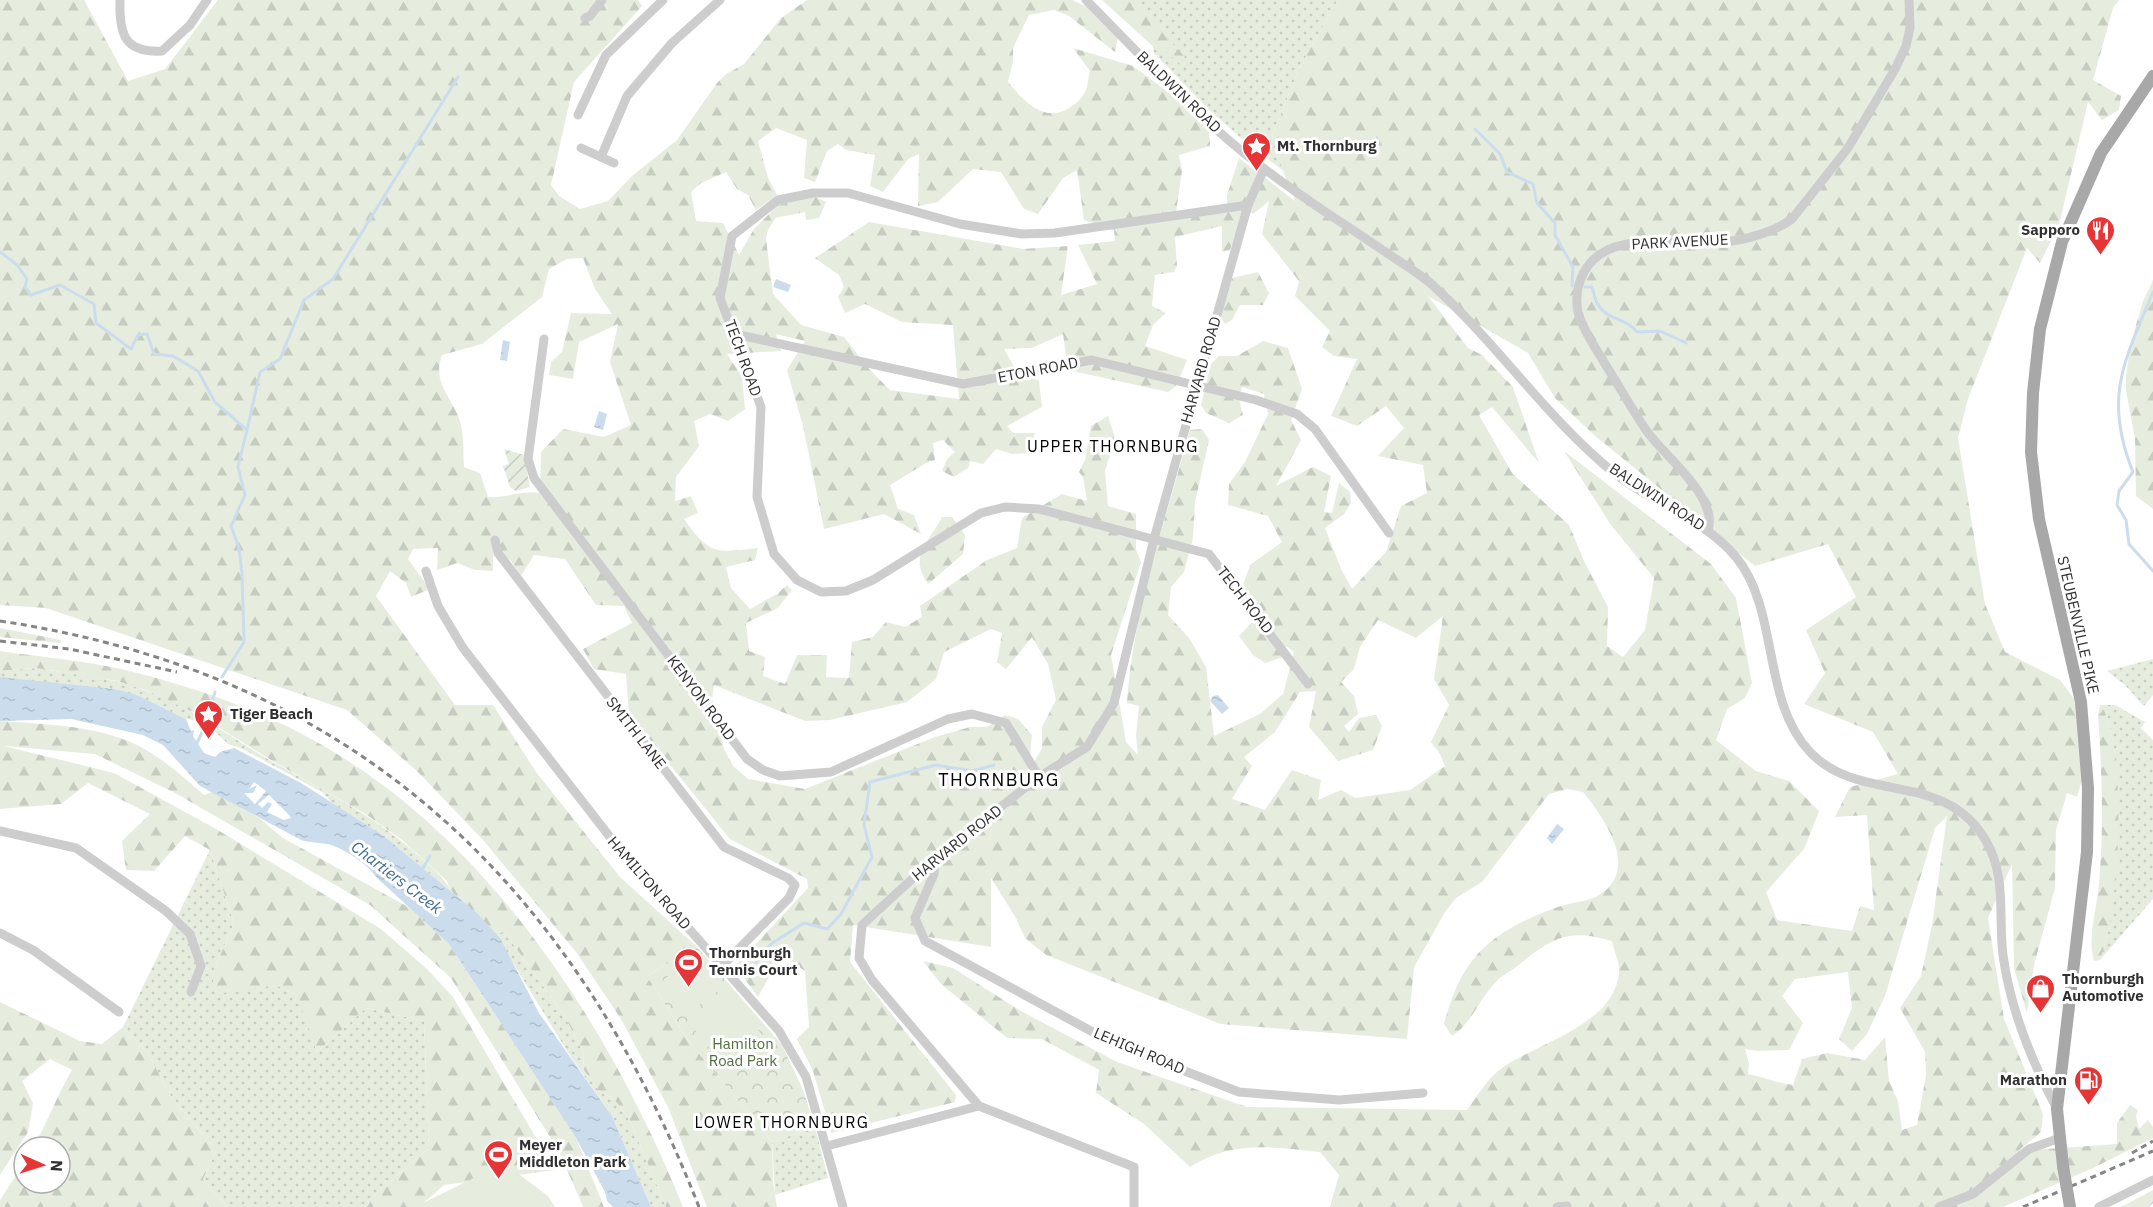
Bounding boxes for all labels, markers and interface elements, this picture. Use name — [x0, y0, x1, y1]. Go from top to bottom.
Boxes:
street label: BALDWIN ROAD — [1133, 47, 1225, 137]
place icon: Mt. Thornburg — [1240, 130, 1272, 172]
place label: Mt. Thornburg — [1277, 136, 1377, 155]
restaurant icon: Sapporo — [2085, 214, 2117, 256]
place label: Sapporo — [2021, 220, 2080, 239]
street label: PARK AVENUE — [1631, 229, 1729, 254]
street label: HARVARD ROAD — [1176, 314, 1225, 426]
street label: TECH ROAD — [721, 317, 766, 399]
street label: ETON ROAD — [996, 352, 1080, 387]
district label: UPPER THORNBURG — [1027, 436, 1199, 456]
street label: BALDWIN ROAD — [1606, 459, 1709, 534]
street label: STEUBENVILLE PIKE — [2053, 554, 2104, 696]
street label: TECH ROAD — [1213, 562, 1278, 637]
street label: KENYON ROAD — [663, 651, 740, 744]
street label: SMITH LANE — [602, 693, 670, 773]
place icon: Tiger Beach — [193, 698, 225, 740]
place label: Tiger Beach — [230, 704, 313, 723]
district label: THORNBURG — [938, 768, 1060, 791]
street label: HARVARD ROAD — [908, 801, 1006, 885]
street label: HAMILTON ROAD — [604, 832, 695, 933]
water label: Chartiers Creek — [348, 836, 447, 918]
place label: Thornburgh Tennis Court — [709, 943, 798, 979]
sports icon: Thornburgh Tennis Court — [672, 946, 704, 988]
place label: Thornburgh Automotive — [2062, 969, 2144, 1005]
shop icon: Thornburgh Automotive — [2025, 972, 2057, 1014]
street label: LEHIGH ROAD — [1091, 1023, 1188, 1078]
park label: Hamilton Road Park — [709, 1034, 777, 1070]
fuel station icon: Marathon — [2072, 1064, 2104, 1106]
place label: Marathon — [2000, 1070, 2067, 1089]
district label: LOWER THORNBURG — [695, 1112, 869, 1132]
north arrow — [12, 1135, 72, 1195]
place label: Meyer Middleton Park — [519, 1135, 627, 1171]
sports icon: Meyer Middleton Park — [482, 1138, 514, 1180]
text: N — [47, 1159, 67, 1172]

